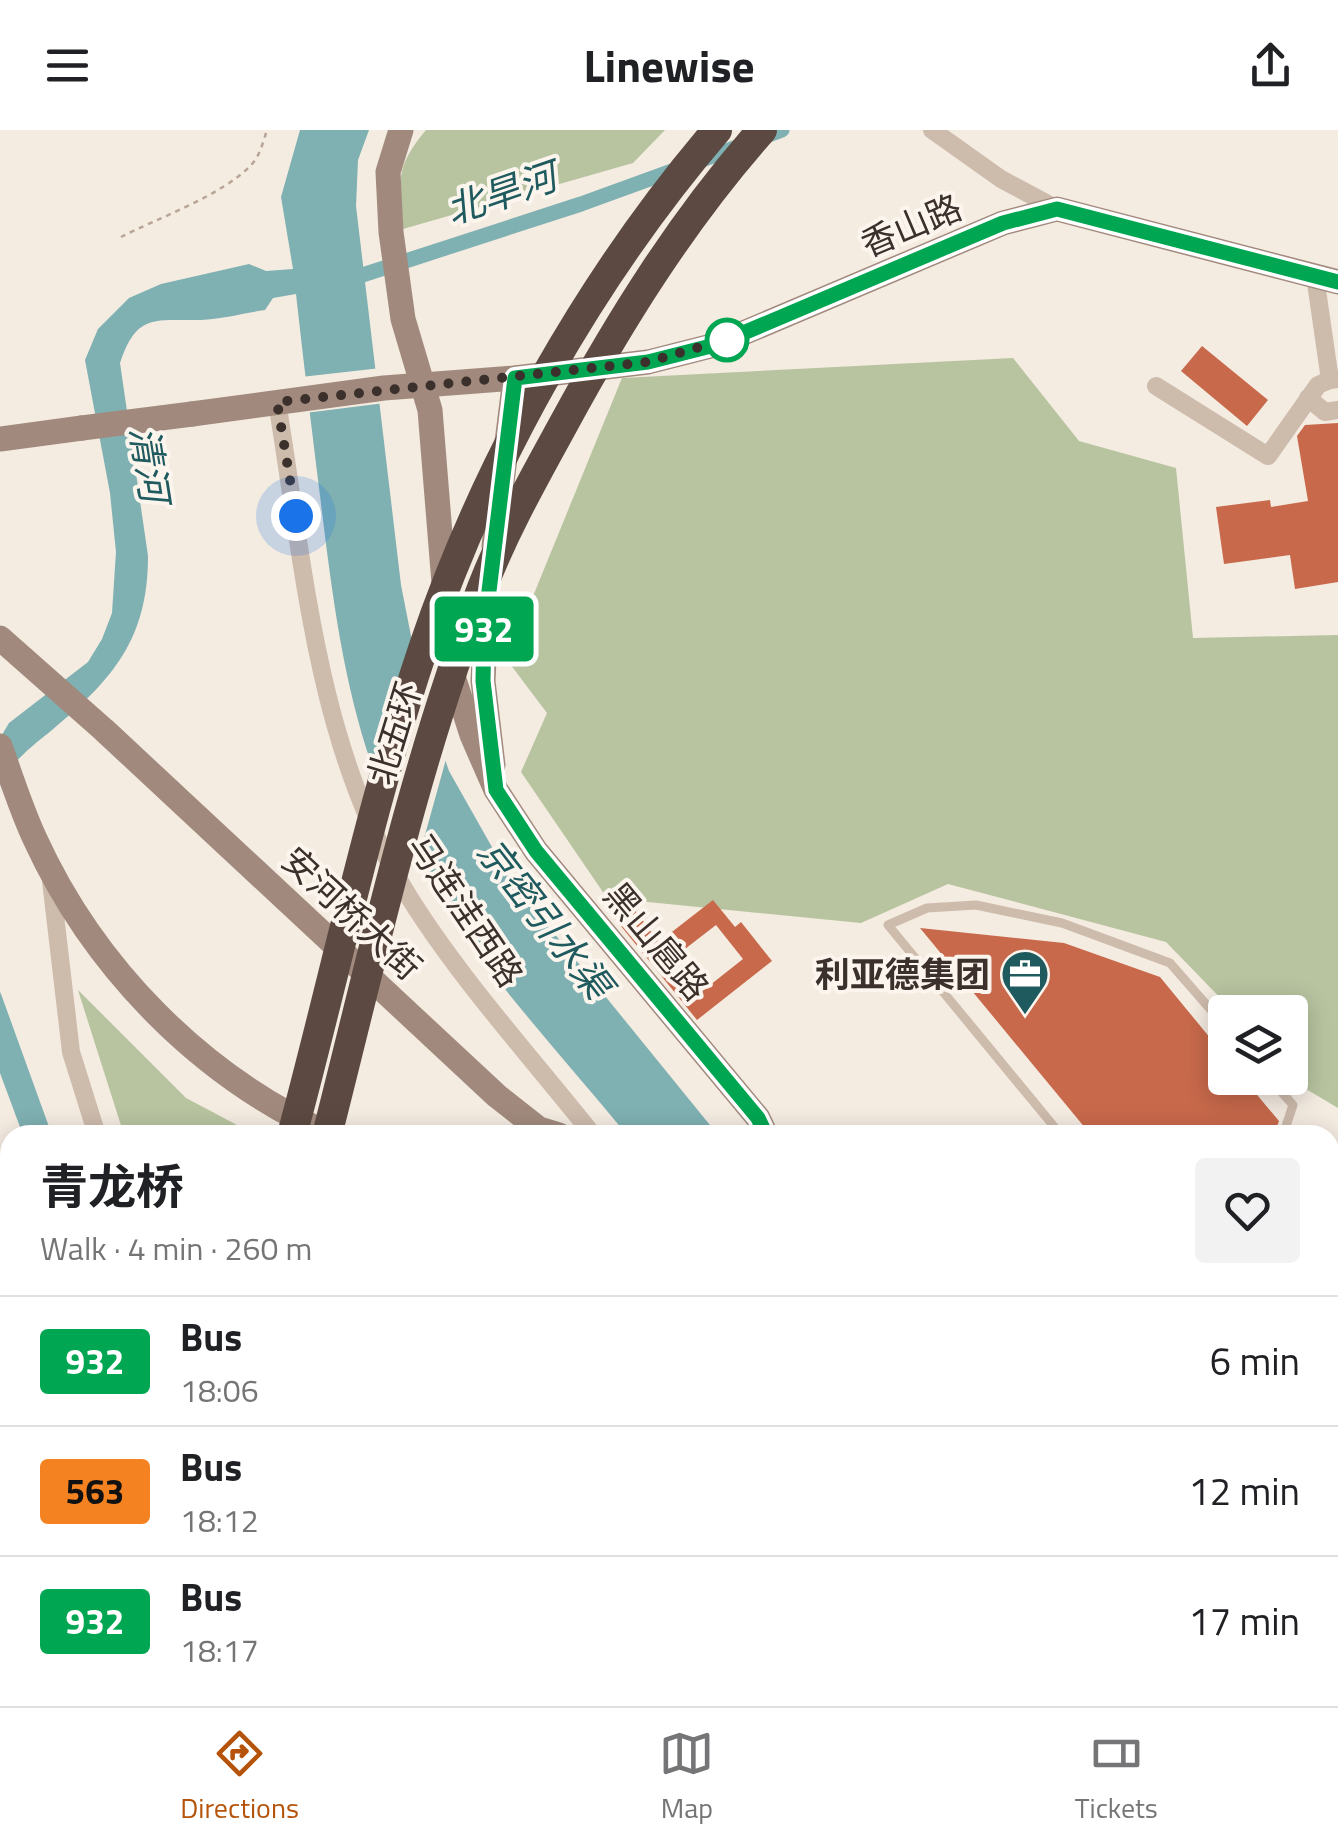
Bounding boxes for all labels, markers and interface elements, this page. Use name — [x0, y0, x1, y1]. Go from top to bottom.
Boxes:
text: Linewise — [583, 31, 755, 99]
icon: menu — [40, 38, 95, 93]
icon: share — [1243, 38, 1298, 93]
water label: 北旱河 — [438, 145, 571, 239]
street label: 香山路 — [852, 180, 970, 270]
unlabelled marker — [706, 319, 748, 361]
water label: 清河 — [115, 422, 186, 513]
your location — [271, 491, 321, 541]
line badge: 932 — [426, 596, 542, 662]
text: 932 — [455, 602, 513, 656]
street label: 北五环 — [353, 675, 435, 791]
street label: 马连洼西路 — [395, 822, 537, 998]
water label: 京密引水渠 — [464, 825, 629, 1015]
street label: 安河桥大街 — [270, 834, 434, 992]
street label: 黑山扈路 — [591, 870, 723, 1012]
place label: 利亚德集团 — [815, 947, 990, 1001]
office icon: 利亚德集团 — [999, 948, 1051, 1016]
map controls — [1208, 995, 1308, 1095]
button: layers — [1208, 995, 1308, 1095]
text: 青龙桥 — [40, 1150, 184, 1223]
button: heart — [1195, 1158, 1300, 1263]
text: Walk · 4 min · 260 m — [40, 1224, 312, 1272]
text: Bus — [180, 1308, 242, 1366]
text: 6 min — [1210, 1332, 1300, 1390]
text: 932 — [66, 1334, 124, 1388]
text: 18:06 — [180, 1366, 259, 1414]
text: Bus — [180, 1438, 242, 1496]
text: 12 min — [1189, 1462, 1300, 1520]
text: 563 — [66, 1464, 124, 1518]
text: 18:12 — [180, 1496, 259, 1544]
text: Bus — [180, 1568, 242, 1626]
text: 17 min — [1189, 1592, 1300, 1650]
text: 932 — [66, 1594, 124, 1648]
text: 18:17 — [180, 1626, 259, 1674]
tab: Directions — [180, 1726, 299, 1829]
tab: Map — [659, 1726, 714, 1829]
tab: Tickets — [1075, 1726, 1158, 1829]

